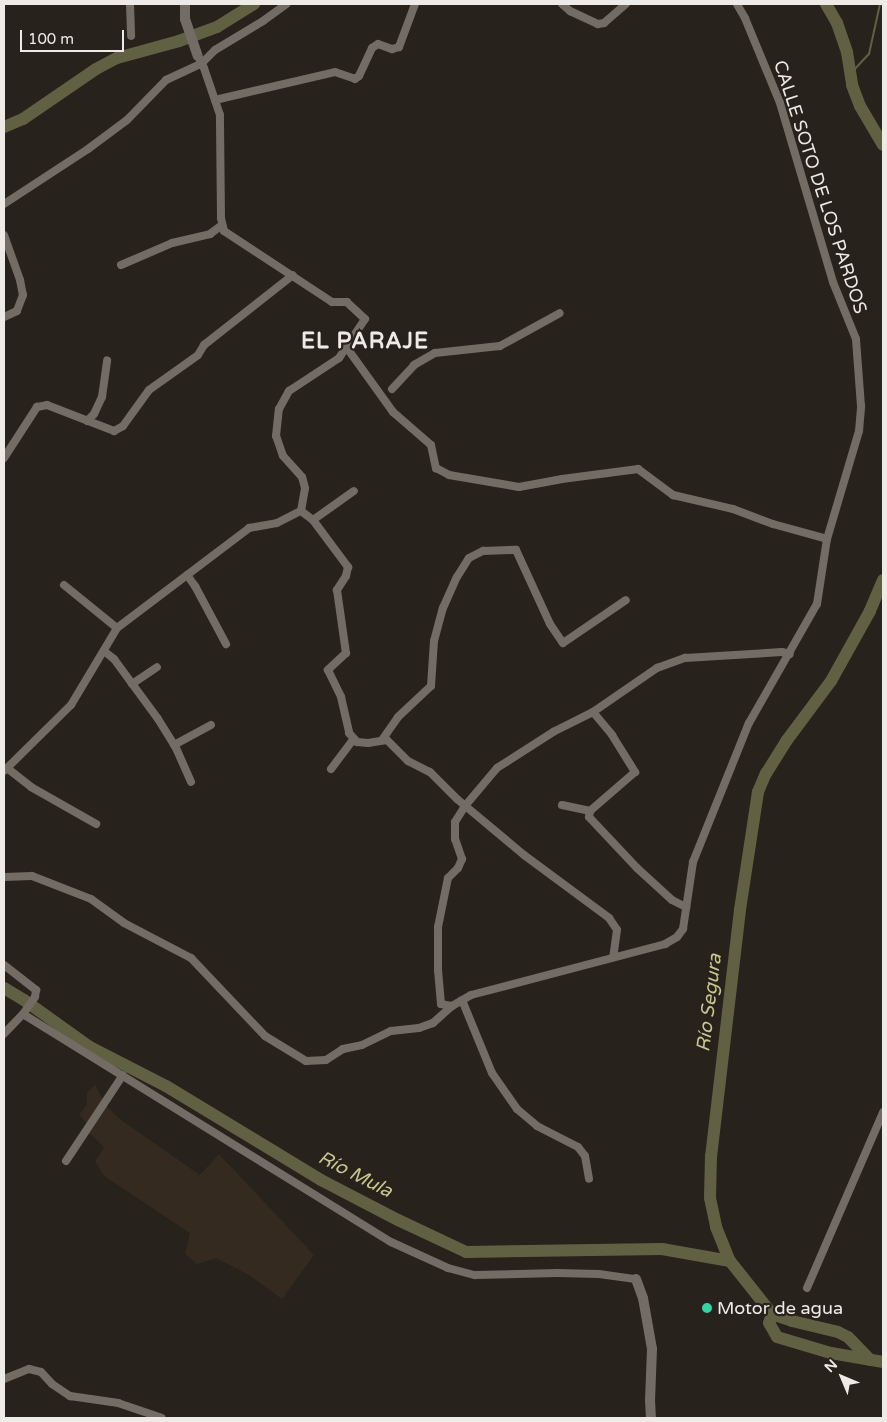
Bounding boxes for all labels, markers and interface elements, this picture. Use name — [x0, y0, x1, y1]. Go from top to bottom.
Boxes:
scale bar — [22, 20, 126, 52]
text: 100 m — [28, 30, 74, 48]
street label: CALLE SOTO DE LOS PARDOS — [769, 58, 871, 316]
district label: EL PARAJE — [300, 329, 430, 355]
water label: Río Segura — [693, 953, 727, 1053]
water label: Río Mula — [314, 1147, 396, 1203]
place label: Motor de agua — [717, 1297, 843, 1319]
marker: Motor de agua — [701, 1302, 713, 1314]
north arrow — [817, 1352, 867, 1402]
text: N — [821, 1356, 841, 1376]

